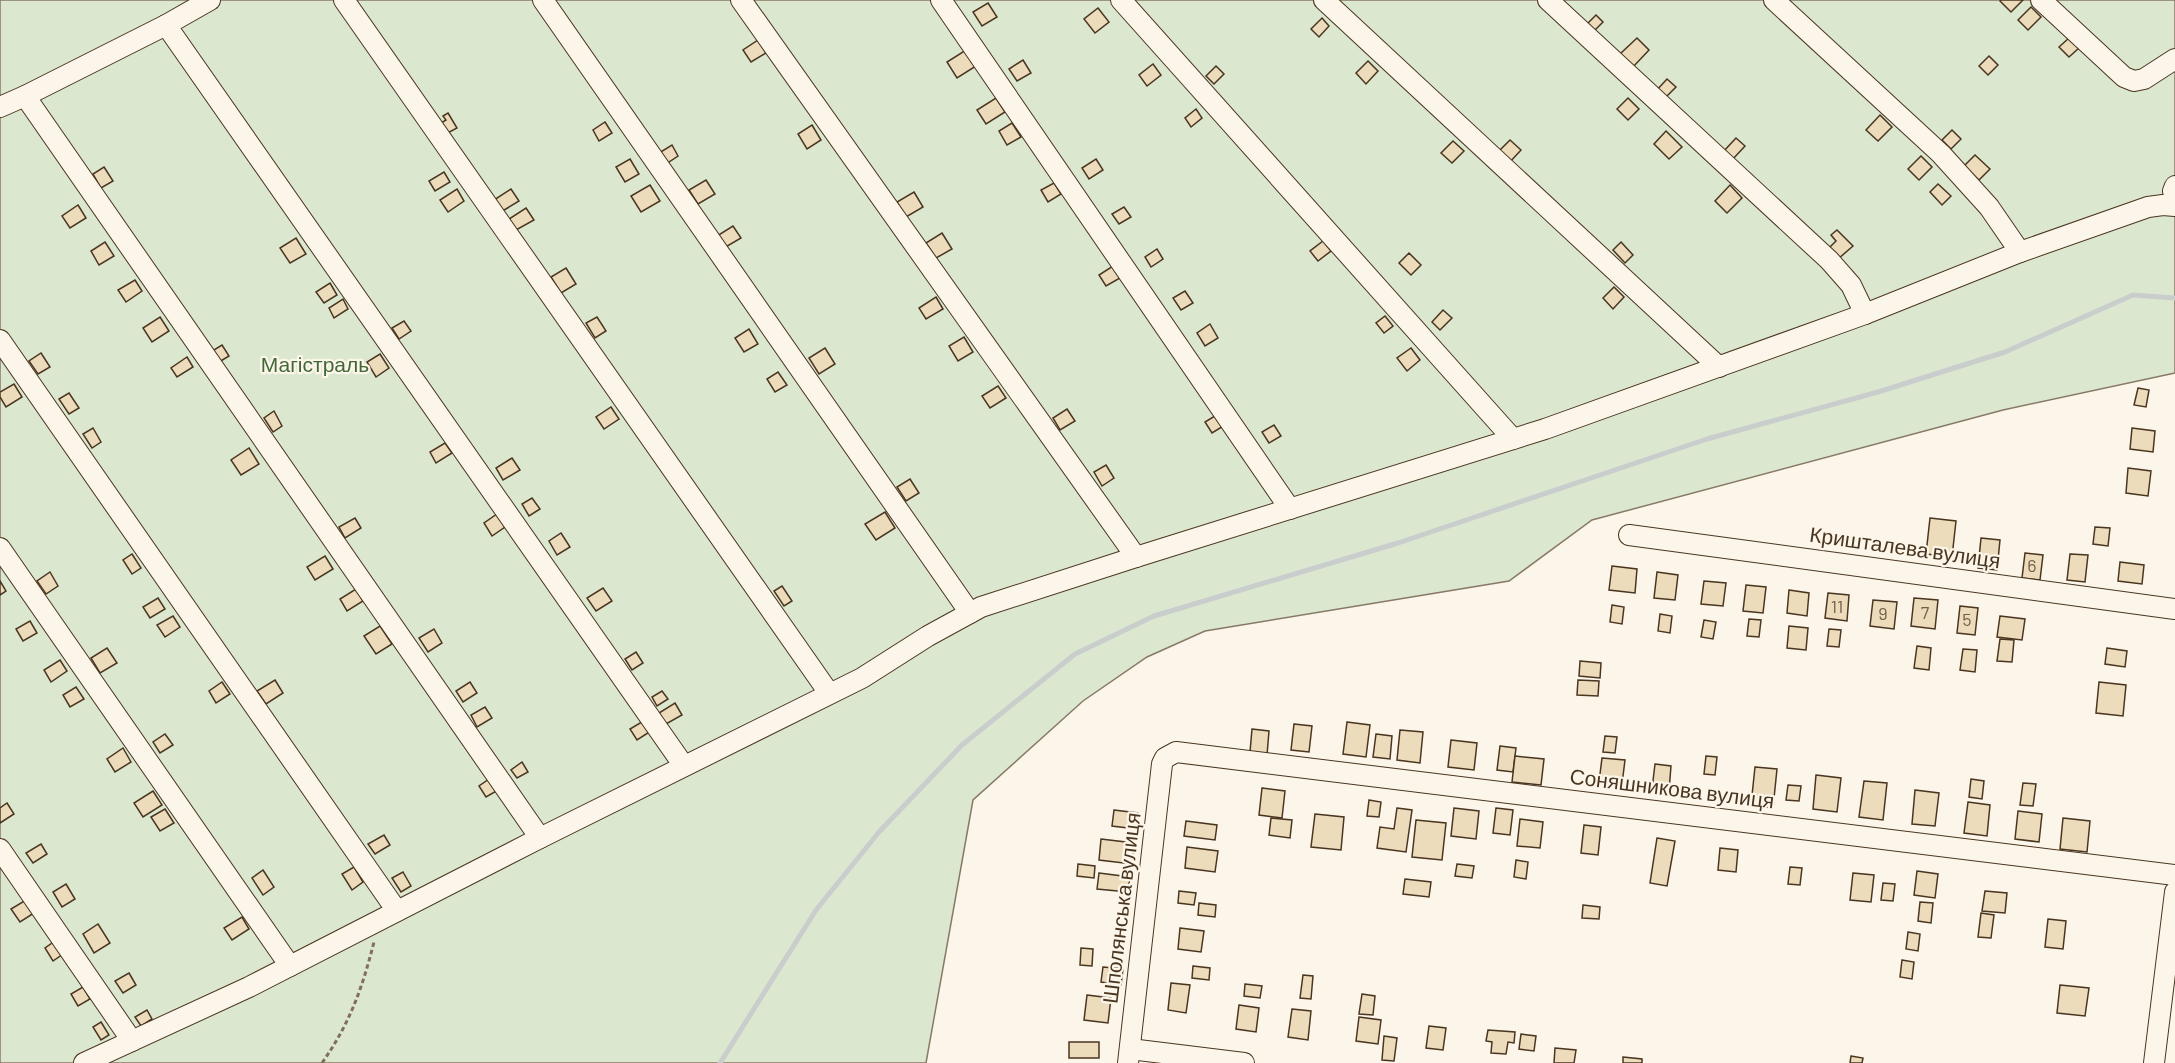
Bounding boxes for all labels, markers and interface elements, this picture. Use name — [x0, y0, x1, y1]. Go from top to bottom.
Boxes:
park label: Магістраль — [261, 351, 369, 376]
street label: Кришталева вулиця — [1808, 521, 2002, 572]
house number: 6 — [2027, 554, 2037, 576]
house number: 11 — [1831, 595, 1843, 617]
house number: 7 — [1921, 601, 1930, 623]
house number: 9 — [1878, 602, 1888, 624]
house number: 5 — [1962, 608, 1972, 630]
street label: Соняшникова вулиця — [1568, 763, 1776, 812]
street label: Шполянська вулиця — [1096, 811, 1145, 1005]

